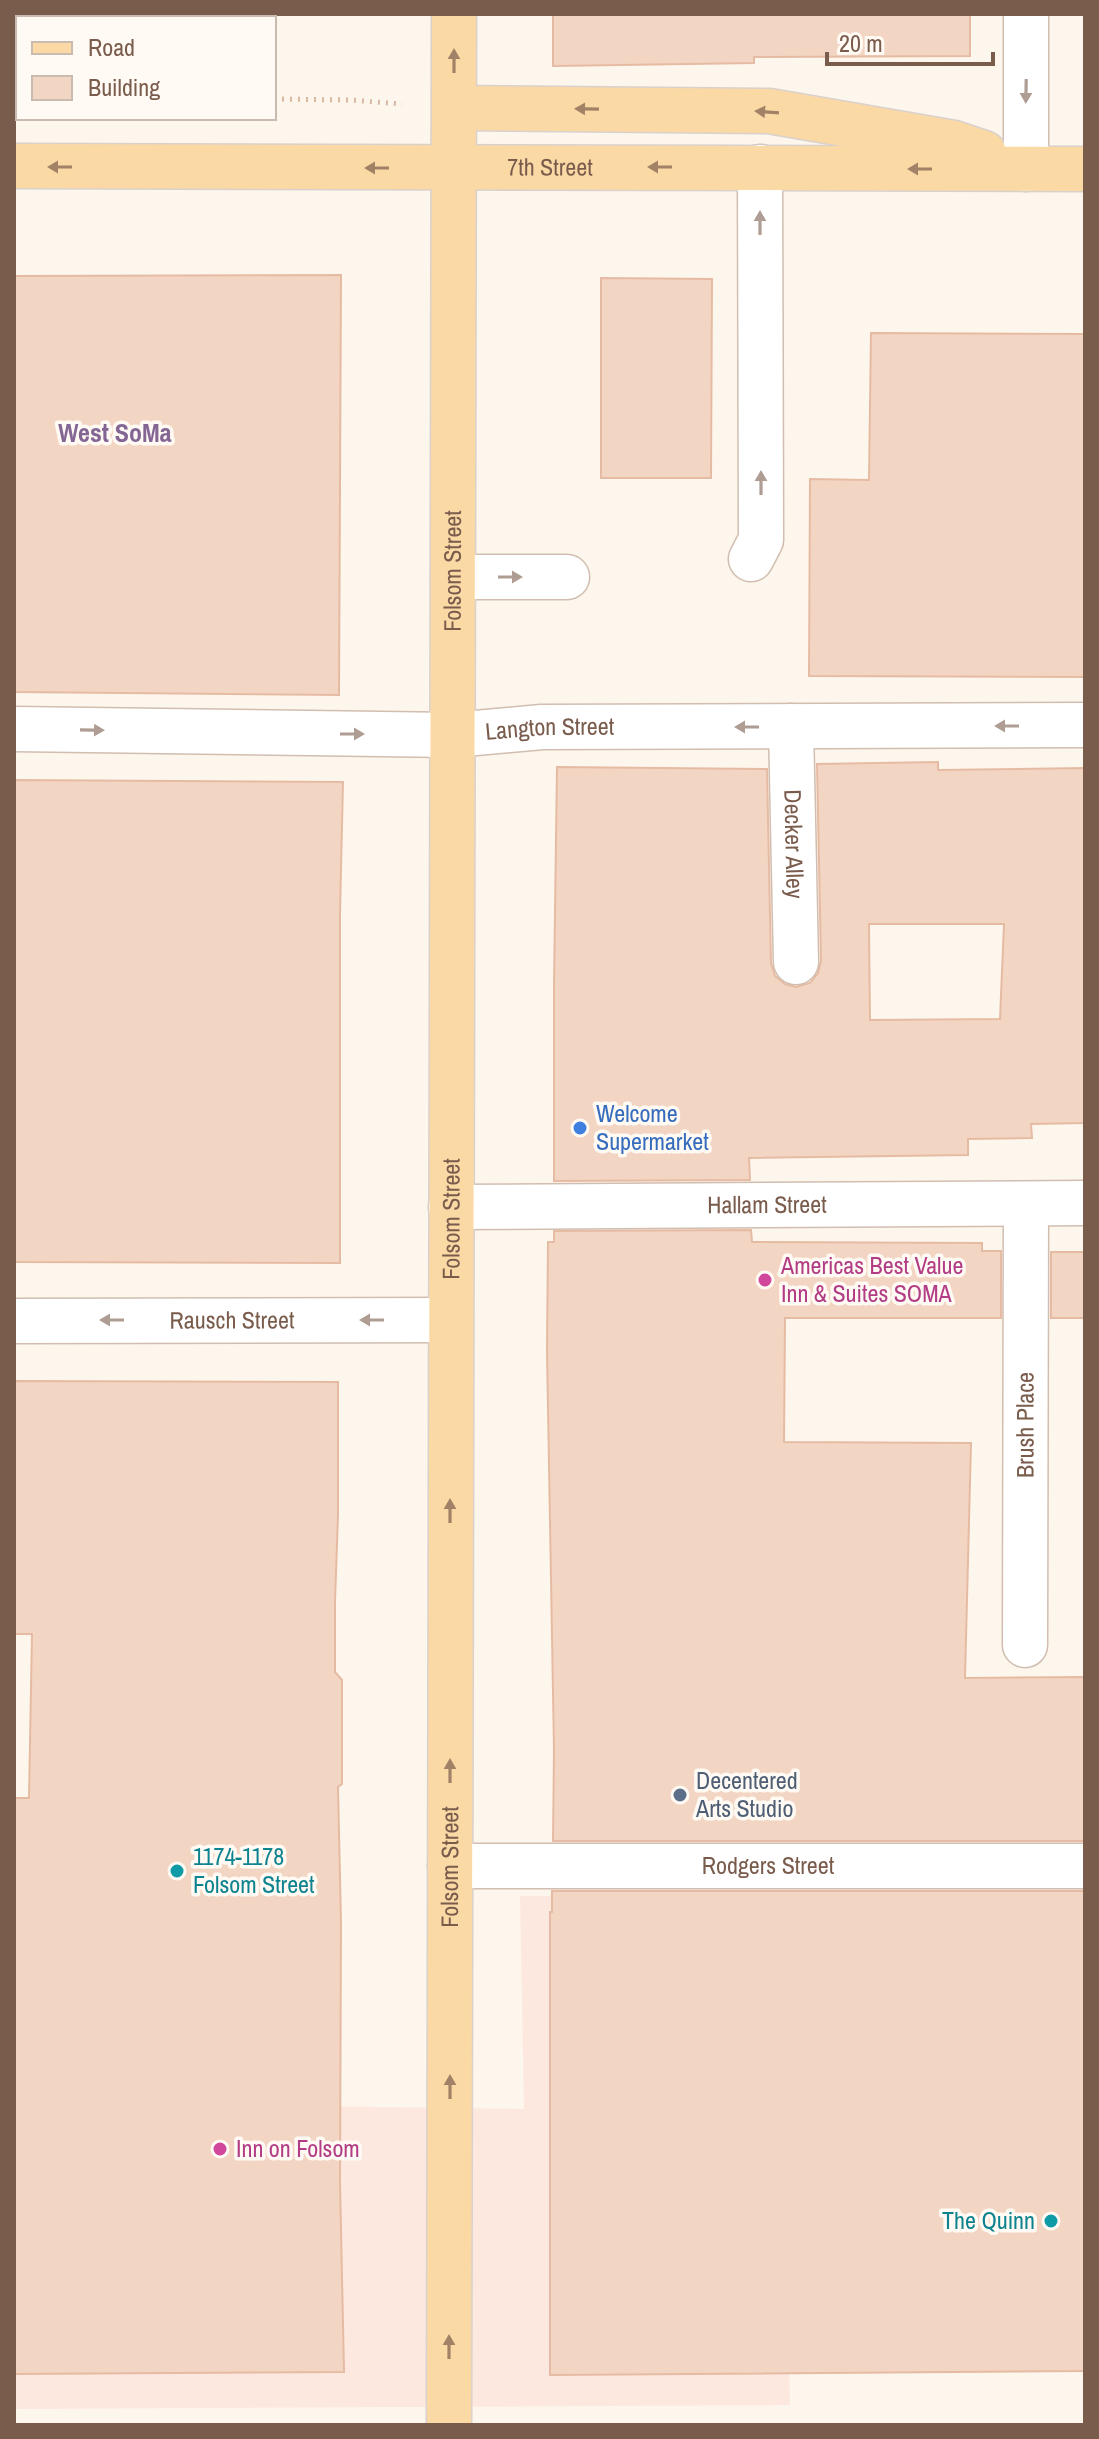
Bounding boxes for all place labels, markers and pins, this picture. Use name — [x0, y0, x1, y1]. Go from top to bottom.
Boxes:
place label: Welcome Supermarket — [596, 1097, 709, 1157]
marker: Welcome Supermarket — [571, 1119, 589, 1137]
place label: Americas Best Value Inn & Suites SOMA — [780, 1249, 963, 1309]
marker: Americas Best Value Inn & Suites SOMA — [756, 1271, 774, 1289]
place label: Decentered Arts Studio — [695, 1764, 798, 1824]
marker: Decentered Arts Studio — [671, 1786, 689, 1804]
place label: 1174‐1178 Folsom Street — [193, 1840, 315, 1900]
marker: 1174‐1178 Folsom Street — [168, 1862, 186, 1880]
place label: Inn on Folsom — [236, 2132, 360, 2164]
marker: Inn on Folsom — [211, 2140, 229, 2158]
place label: The Quinn — [942, 2204, 1035, 2236]
marker: The Quinn — [1042, 2212, 1060, 2230]

